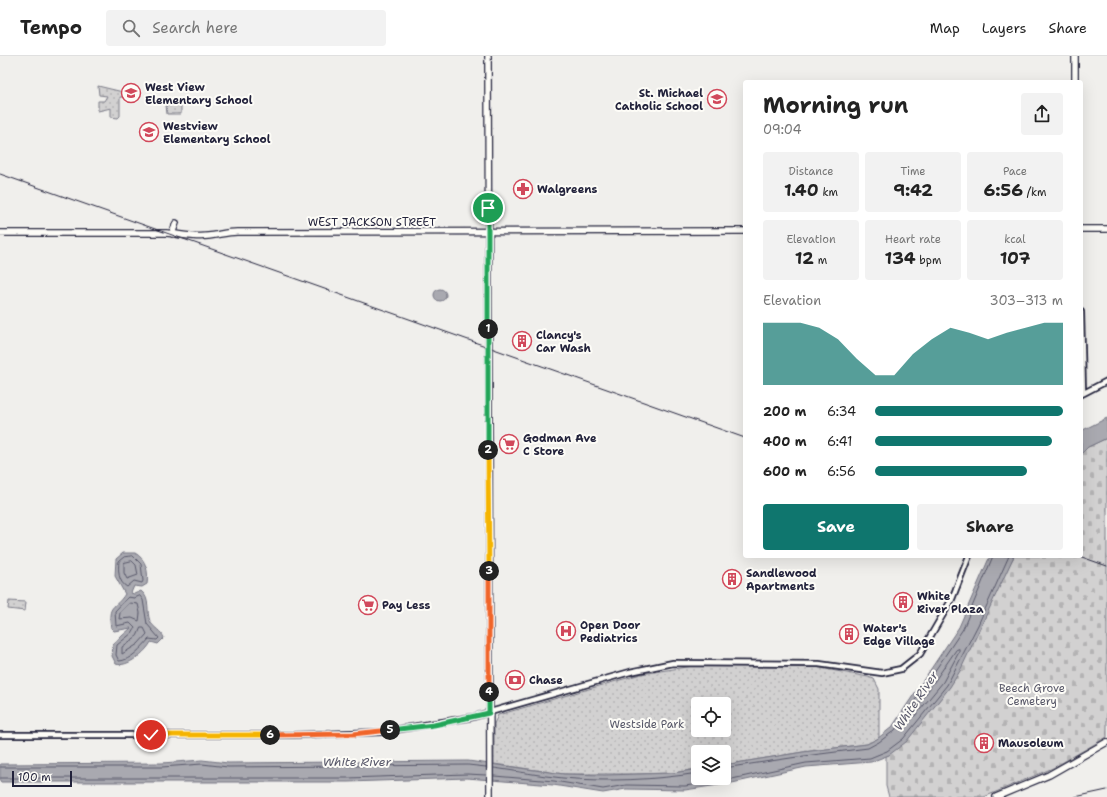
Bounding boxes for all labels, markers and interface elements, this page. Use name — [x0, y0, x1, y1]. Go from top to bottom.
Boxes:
search box — [106, 10, 386, 46]
text: Tempo — [20, 15, 82, 40]
icon: search — [120, 17, 142, 39]
text: Search here — [152, 18, 238, 38]
text: Map — [930, 19, 960, 37]
text: Layers — [982, 19, 1026, 37]
text: Share — [1048, 19, 1087, 37]
place label: West View Elementary School — [145, 80, 253, 108]
school or university icon: West View Elementary School — [120, 82, 142, 104]
place label: St. Michael Catholic School — [615, 86, 703, 114]
school or university icon: St. Michael Catholic School — [706, 88, 728, 110]
text: Morning run — [763, 91, 908, 120]
button: share — [1021, 93, 1063, 135]
place label: Westview Elementary School — [163, 119, 271, 147]
school or university icon: Westview Elementary School — [138, 121, 160, 143]
text: 09:04 — [763, 121, 802, 138]
text: Distance — [788, 164, 834, 179]
text: Time — [900, 164, 926, 179]
text: Pace — [1003, 164, 1027, 179]
pharmacy icon: Walgreens — [512, 178, 534, 200]
text: 1.40 — [784, 179, 819, 201]
text: 9:42 — [893, 179, 933, 201]
text: 6:56 — [984, 179, 1023, 201]
place label: Walgreens — [537, 182, 598, 197]
text: km — [819, 185, 838, 200]
text: /km — [1023, 185, 1046, 200]
pin — [471, 191, 505, 225]
icon: arrive — [477, 197, 499, 219]
street label: WEST JACKSON STREET — [308, 215, 436, 230]
text: Elevation — [786, 232, 836, 247]
text: Heart rate — [885, 232, 941, 247]
text: kcal — [1004, 232, 1026, 247]
text: 12 — [795, 247, 814, 269]
text: 134 — [885, 247, 916, 269]
text: 107 — [1000, 247, 1030, 269]
text: m — [814, 253, 827, 268]
text: bpm — [916, 253, 941, 268]
text: Elevation — [763, 292, 821, 309]
text: 303–313 m — [990, 292, 1063, 309]
pin: 1 — [478, 319, 498, 339]
text: 1 — [485, 321, 491, 336]
place label: Clancy's Car Wash — [536, 328, 592, 356]
building icon: Clancy's Car Wash — [511, 330, 533, 352]
text: 200 m — [763, 403, 806, 420]
text: 6:34 — [827, 403, 856, 420]
place label: Godman Ave C Store — [523, 431, 597, 459]
supermarket icon: Godman Ave C Store — [498, 433, 520, 455]
text: 400 m — [763, 433, 807, 450]
text: 6:41 — [827, 433, 852, 450]
pin: 2 — [478, 440, 498, 460]
text: 2 — [484, 442, 492, 457]
text: 600 m — [763, 463, 807, 480]
text: 6:56 — [827, 463, 856, 480]
button: Save — [763, 504, 909, 550]
button: Share — [917, 504, 1063, 550]
pin: 3 — [479, 561, 499, 581]
text: 3 — [485, 563, 493, 578]
place label: Sandlewood Apartments — [746, 566, 817, 594]
building icon: Sandlewood Apartments — [721, 568, 743, 590]
place label: White River Plaza — [917, 589, 984, 617]
building icon: White River Plaza — [892, 591, 914, 613]
supermarket icon: Pay Less — [357, 594, 379, 616]
place label: Pay Less — [382, 598, 431, 613]
place label: Open Door Pediatrics — [580, 618, 641, 646]
hospital icon: Open Door Pediatrics — [555, 620, 577, 642]
place label: Water's Edge Village — [863, 621, 935, 649]
building icon: Water's Edge Village — [838, 623, 860, 645]
water label: White River — [890, 668, 942, 734]
bank icon: Chase — [504, 669, 526, 691]
place label: Chase — [529, 673, 563, 688]
park label: Beech Grove Cemetery — [999, 681, 1065, 709]
pin: 4 — [479, 682, 499, 702]
text: 4 — [485, 684, 493, 699]
map controls — [691, 697, 731, 785]
button: locate — [691, 697, 731, 737]
park label: Westside Park — [610, 717, 684, 732]
pin — [134, 718, 168, 752]
pin: 5 — [380, 720, 400, 740]
text: 5 — [387, 722, 393, 737]
icon: check — [140, 724, 162, 746]
pin: 6 — [260, 725, 280, 745]
text: 6 — [266, 727, 274, 742]
building icon: Mausoleum — [973, 732, 995, 754]
place label: Mausoleum — [998, 736, 1064, 751]
button: layers — [691, 745, 731, 785]
water label: White River — [323, 754, 392, 770]
scale bar — [12, 769, 72, 788]
text: 100 m — [18, 770, 51, 785]

